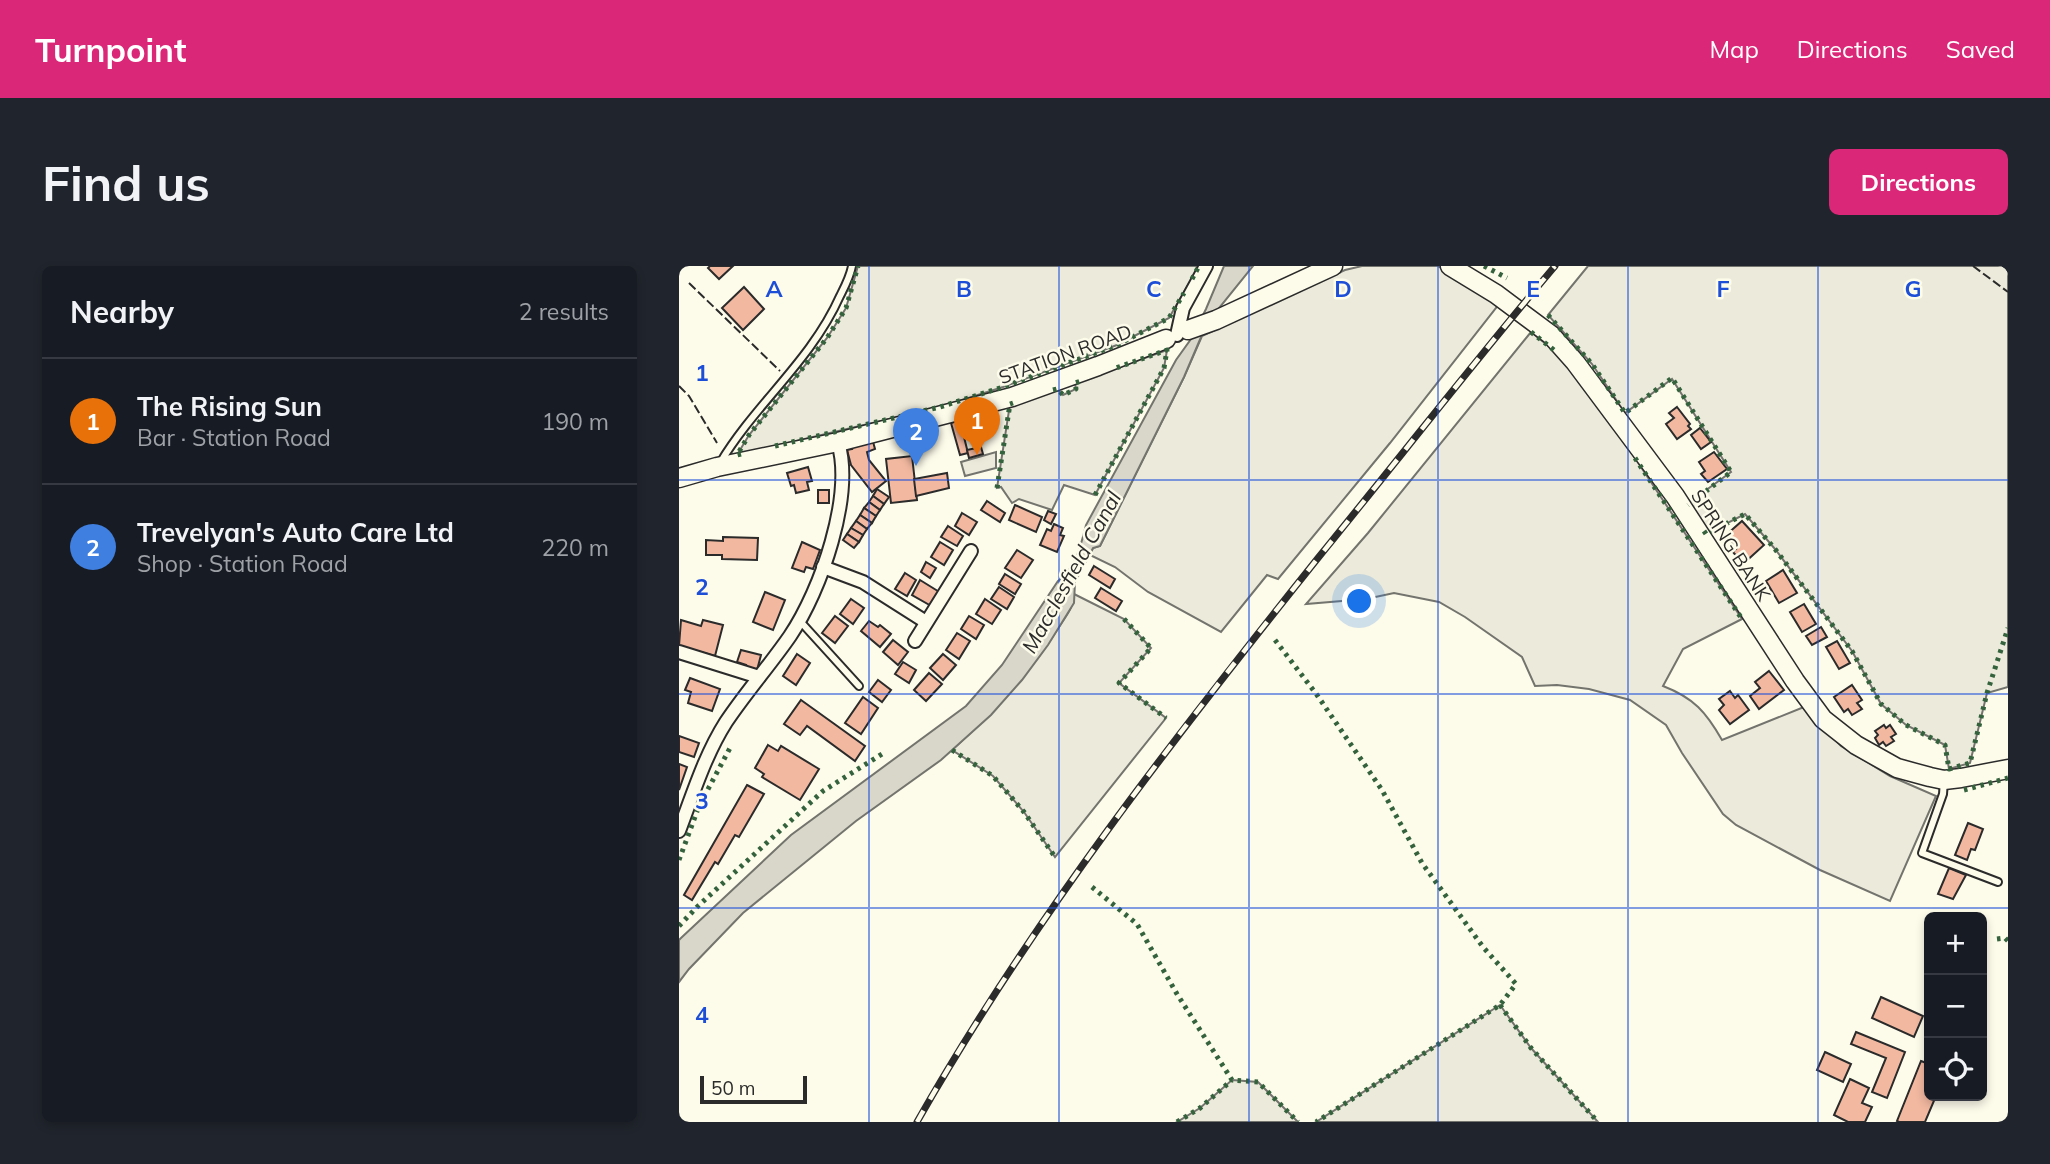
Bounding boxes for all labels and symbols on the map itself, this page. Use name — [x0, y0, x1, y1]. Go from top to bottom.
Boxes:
text: A — [765, 274, 783, 303]
text: B — [956, 274, 972, 303]
text: C — [1146, 274, 1162, 303]
text: D — [1334, 274, 1352, 303]
text: E — [1526, 274, 1540, 303]
text: F — [1716, 274, 1730, 303]
text: G — [1904, 274, 1922, 303]
street label: STATION ROAD — [995, 319, 1135, 389]
text: 1 — [695, 358, 709, 387]
pin: 1 — [954, 397, 1000, 455]
pin: 2 — [893, 408, 939, 466]
street label: SPRING BANK — [1686, 485, 1777, 606]
water label: Macclesfield Canal — [1016, 486, 1126, 658]
text: 2 — [695, 572, 709, 601]
your location — [1342, 584, 1376, 618]
text: 3 — [695, 786, 709, 815]
text: 4 — [695, 1000, 709, 1029]
scale bar — [700, 1073, 807, 1105]

